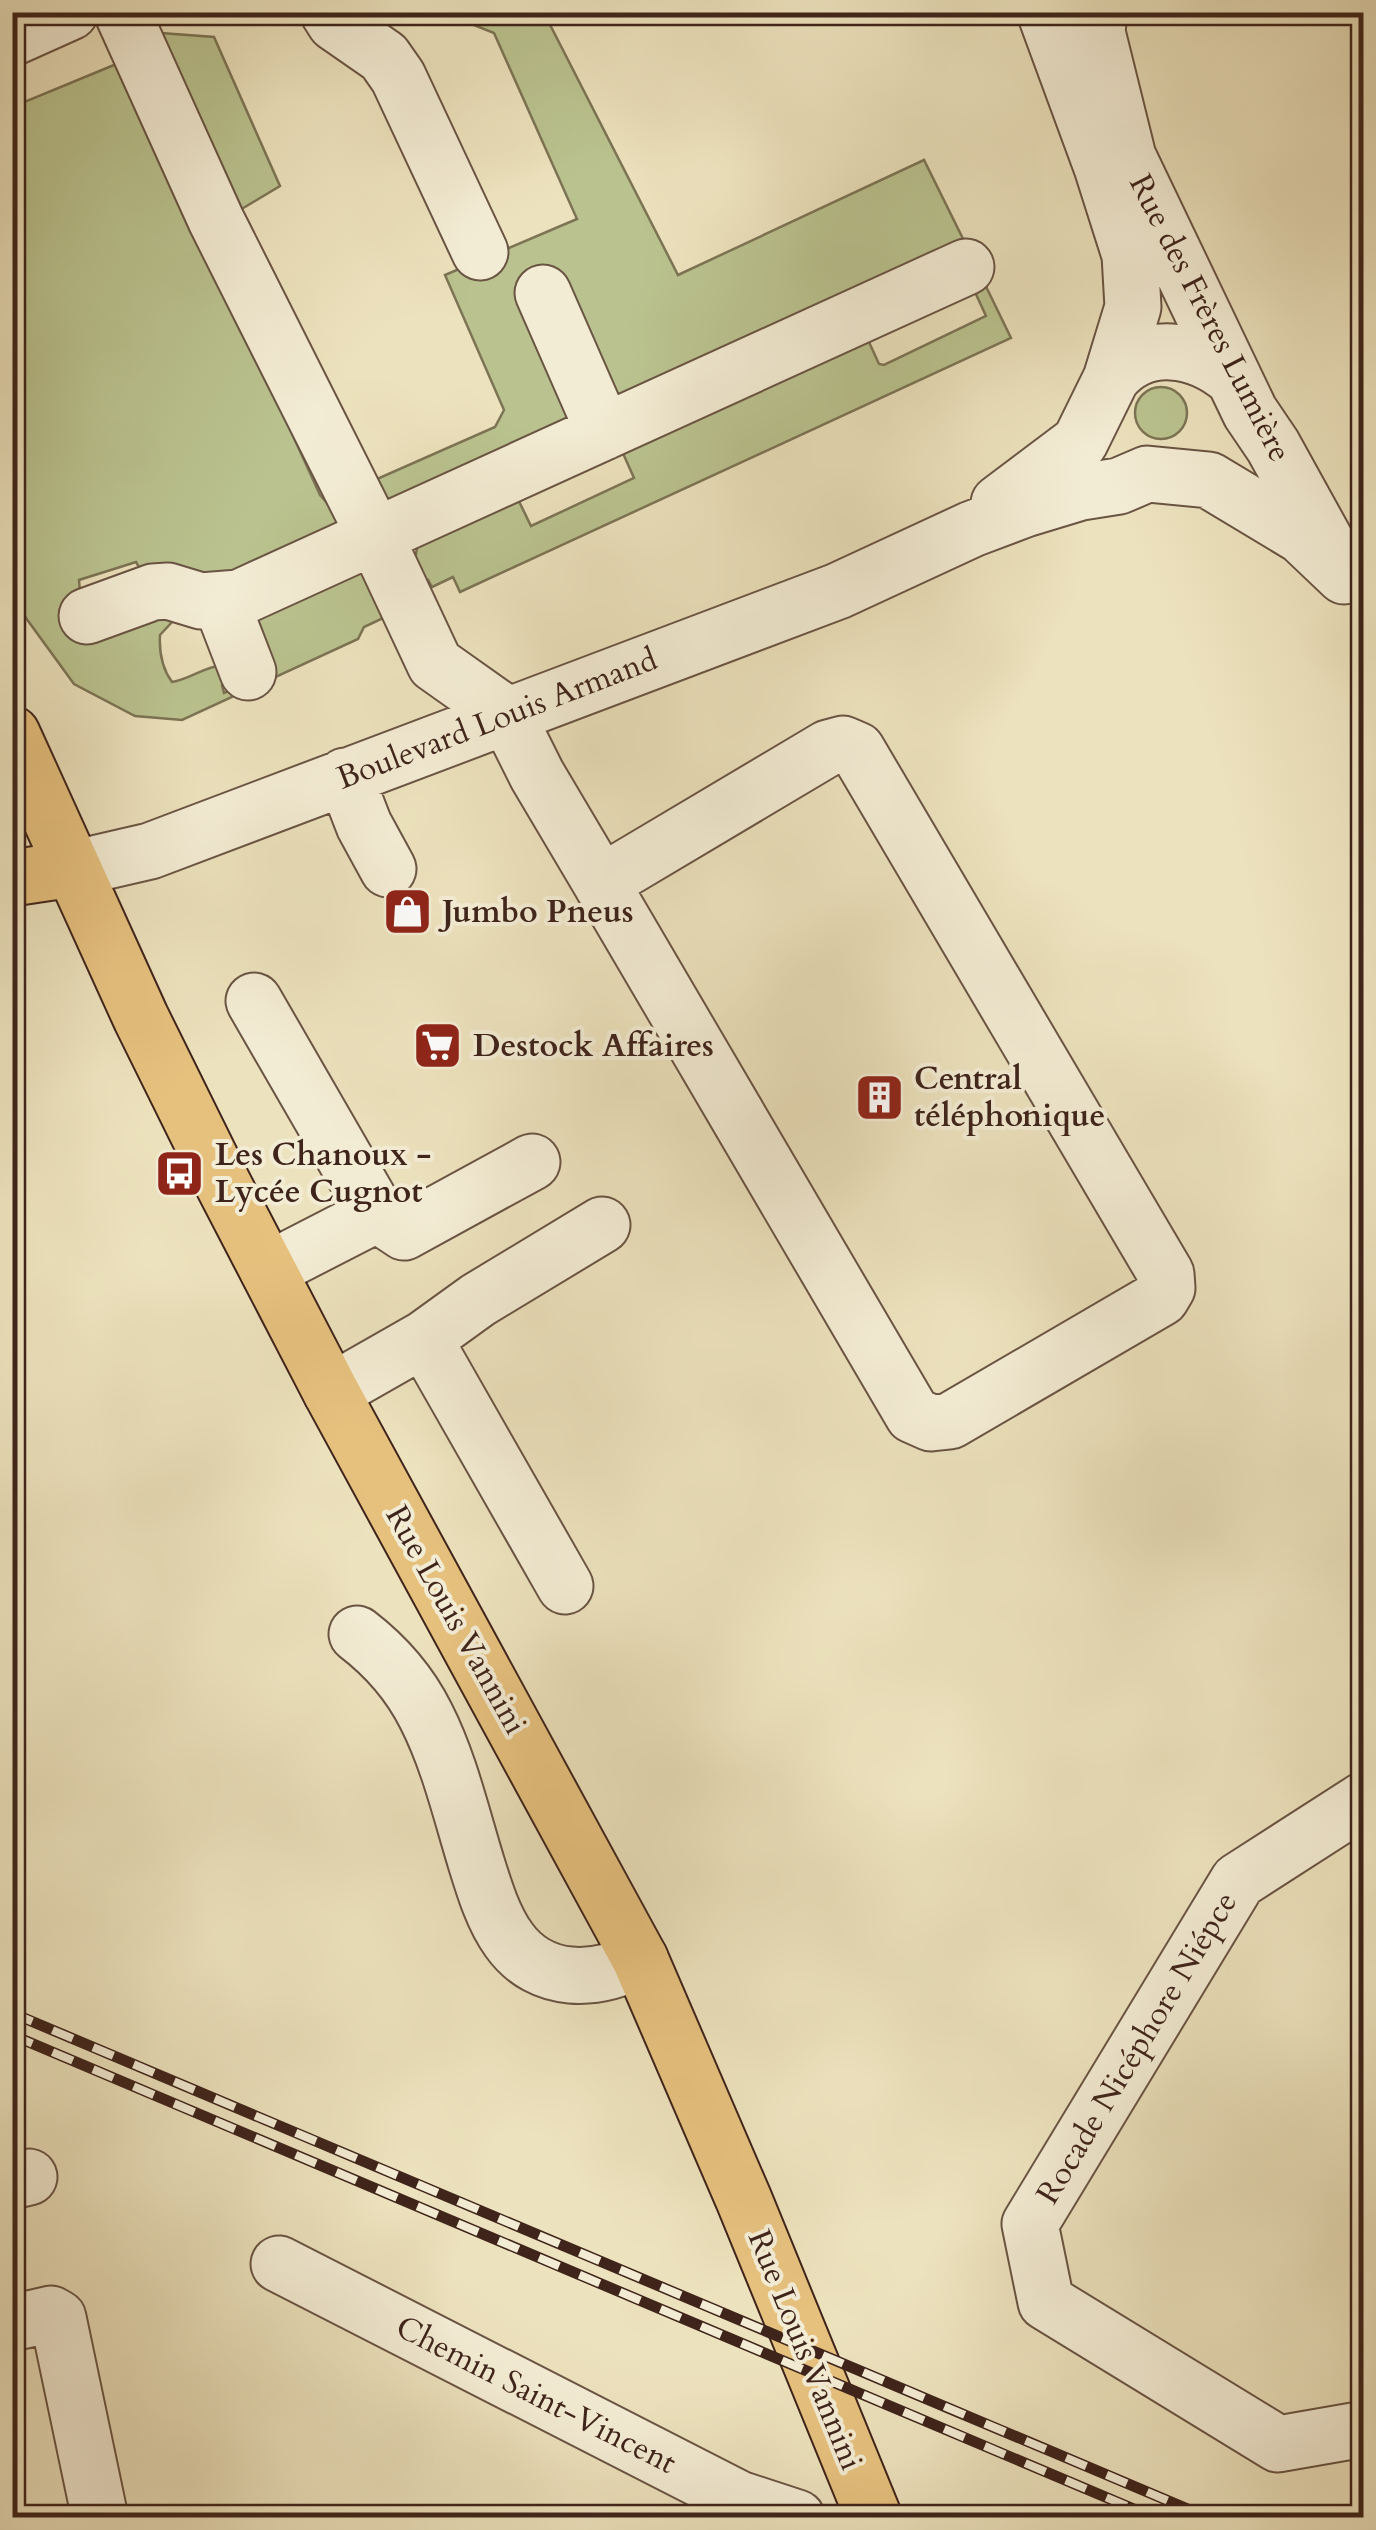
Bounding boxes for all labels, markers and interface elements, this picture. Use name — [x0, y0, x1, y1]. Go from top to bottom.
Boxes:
street label: Rue des Frères Lumière — [1118, 167, 1302, 469]
street label: Boulevard Louis Armand — [331, 638, 663, 800]
shop icon: Jumbo Pneus — [381, 886, 433, 938]
place label: Jumbo Pneus — [438, 890, 634, 934]
supermarket icon: Destock Affaires — [412, 1020, 464, 1072]
place label: Destock Affaires — [473, 1024, 714, 1068]
place label: Central téléphonique — [914, 1057, 1105, 1138]
building icon: Central téléphonique — [853, 1071, 905, 1123]
place label: Les Chanoux - Lycée Cugnot — [215, 1133, 431, 1214]
bus stop icon: Les Chanoux - Lycée Cugnot — [154, 1147, 206, 1199]
street label: Rue Louis Vannini — [375, 1498, 537, 1742]
street label: Rocade Nicéphore Niépce — [1026, 1884, 1248, 2212]
street label: Rue Louis Vannini — [737, 2223, 873, 2477]
street label: Chemin Saint-Vincent — [388, 2305, 684, 2485]

